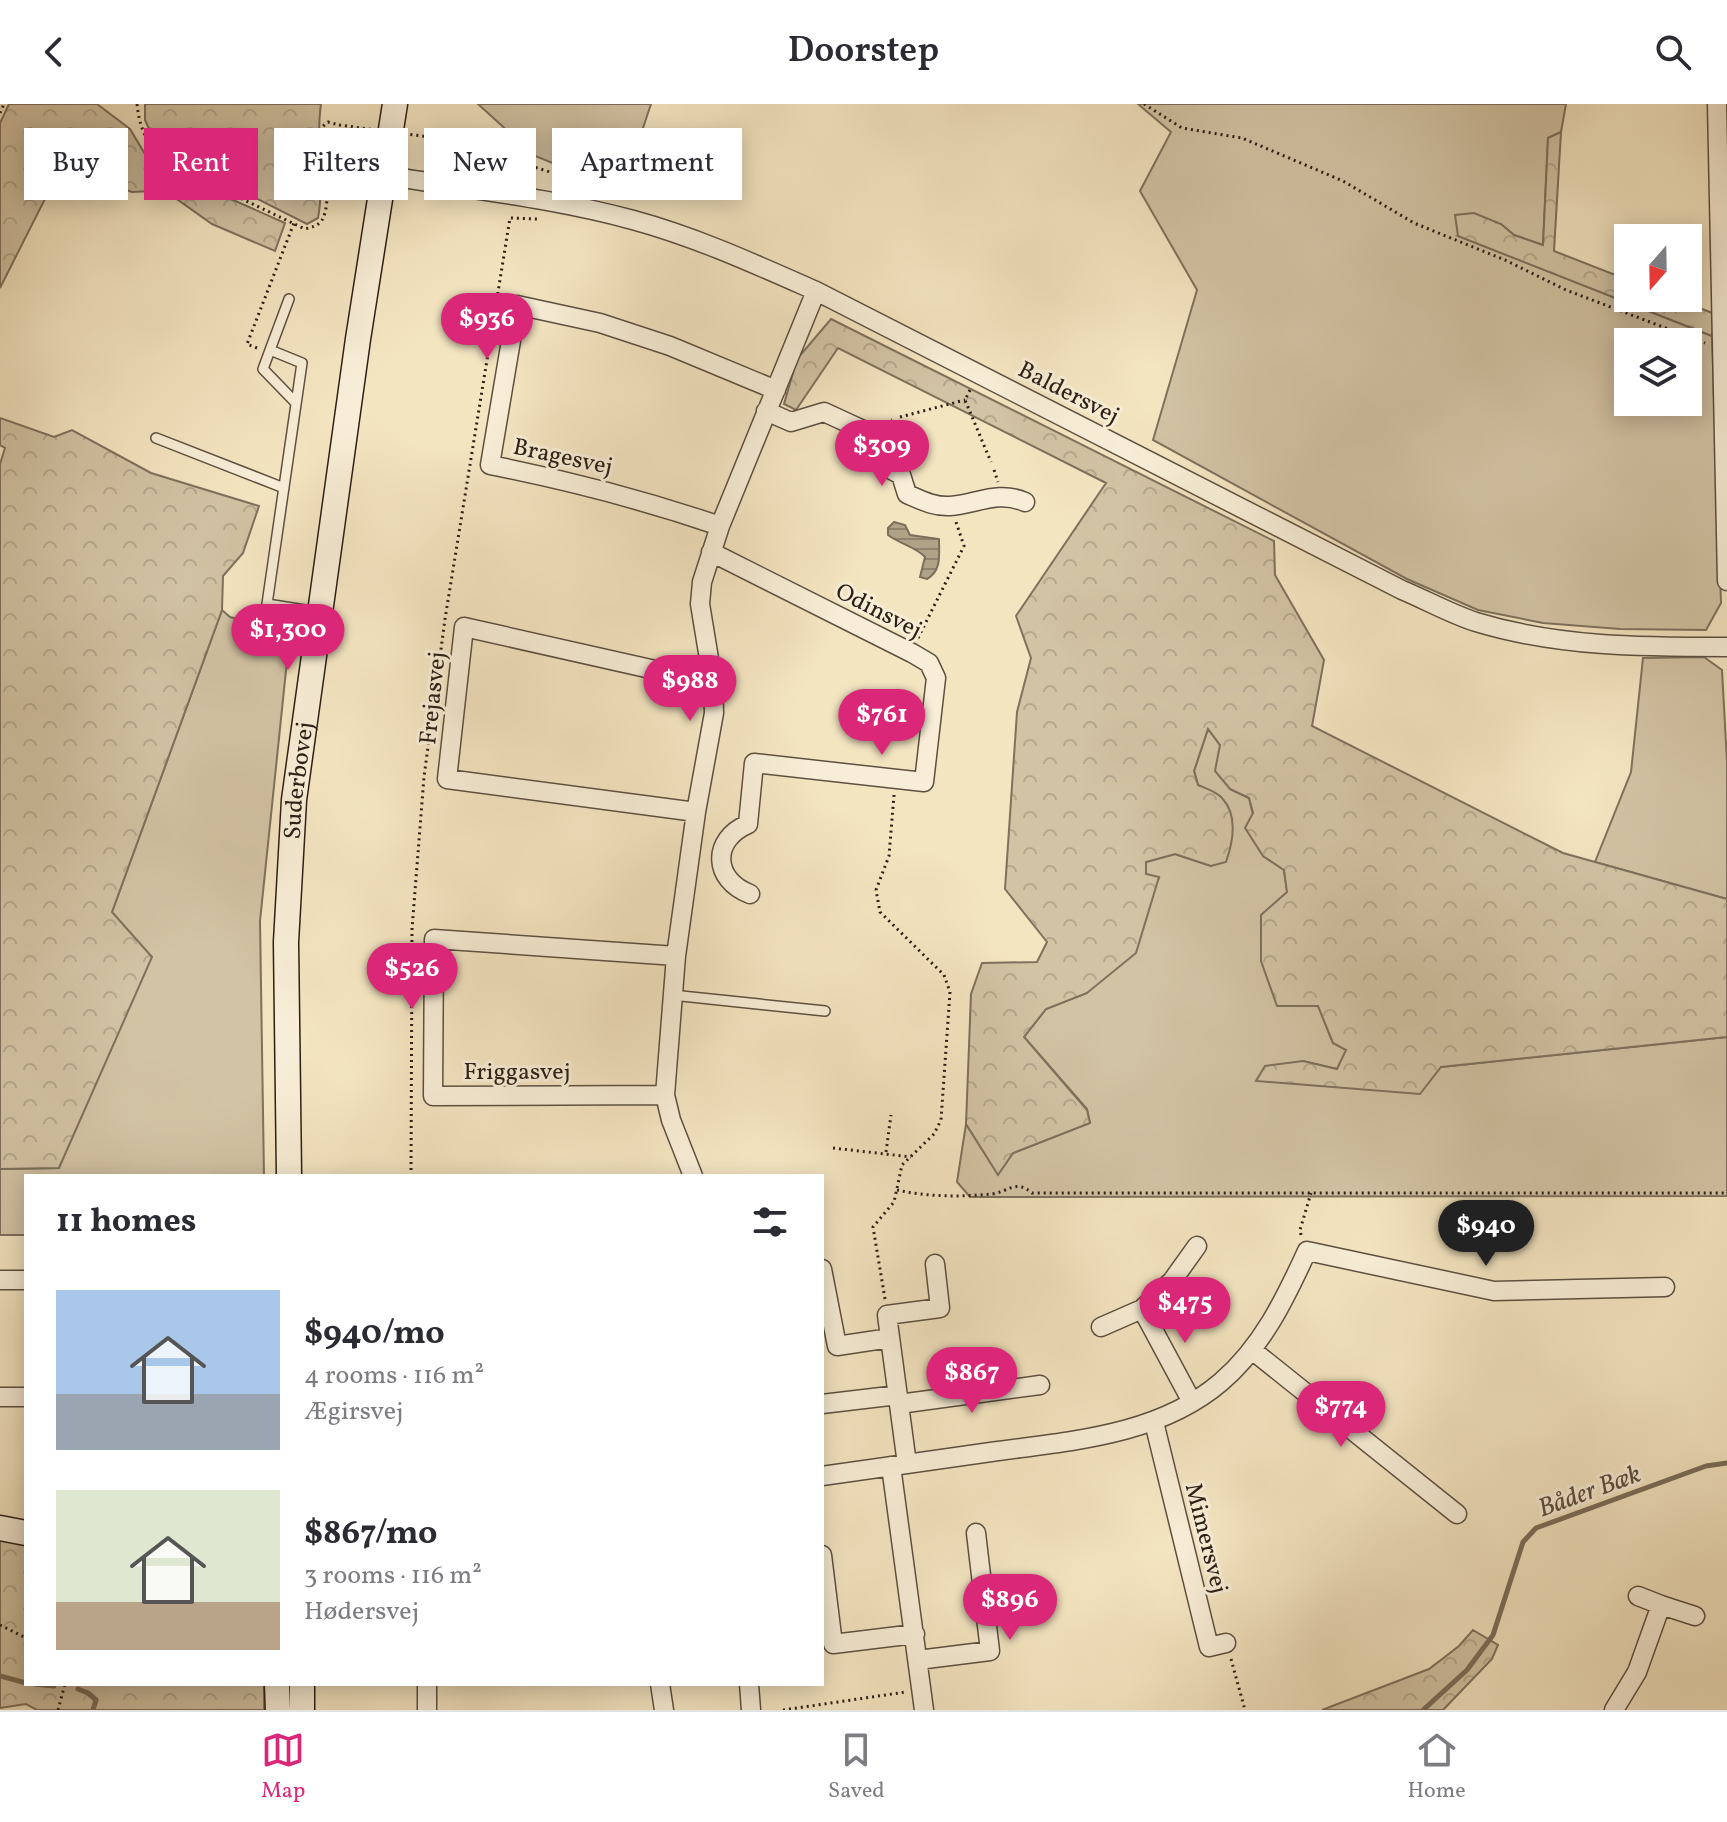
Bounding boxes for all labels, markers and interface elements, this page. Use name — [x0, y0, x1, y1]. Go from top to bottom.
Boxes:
text: Doorstep — [788, 27, 939, 77]
icon: back — [32, 30, 76, 74]
icon: search — [1651, 30, 1695, 74]
chip: Buy — [24, 128, 128, 200]
chip: Rent — [144, 128, 258, 200]
chip: Filters — [274, 128, 408, 200]
chip: New — [424, 128, 536, 200]
chip: Apartment — [552, 128, 742, 200]
north arrow — [1614, 224, 1702, 312]
map controls — [1614, 224, 1702, 416]
pin: $936 — [440, 293, 534, 361]
text: $936 — [459, 301, 515, 337]
button: layers — [1614, 328, 1702, 416]
street label: Baldersvej — [1012, 354, 1125, 434]
pin: $309 — [835, 420, 929, 488]
text: $309 — [853, 428, 911, 464]
street label: Bragesvej — [510, 431, 616, 485]
street label: Odinsvej — [829, 576, 927, 648]
pin: $1,300 — [223, 604, 353, 672]
text: $1,300 — [249, 612, 327, 648]
street label: Frejasvej — [412, 650, 456, 746]
pin: $988 — [643, 655, 737, 723]
text: $988 — [661, 663, 719, 699]
pin: $761 — [835, 689, 929, 757]
text: $761 — [856, 697, 908, 733]
street label: Suderbovej — [277, 720, 324, 840]
pin: $526 — [365, 943, 459, 1011]
text: $526 — [385, 951, 439, 987]
street label: Friggasvej — [464, 1056, 570, 1090]
text: 11 homes — [56, 1199, 196, 1246]
icon: filters — [748, 1200, 792, 1244]
pin: $940 — [1439, 1200, 1533, 1268]
text: $940 — [1456, 1208, 1516, 1244]
pin: $475 — [1138, 1277, 1232, 1345]
text: $475 — [1158, 1285, 1212, 1321]
text: $940/mo — [304, 1311, 445, 1358]
icon: home — [120, 1322, 216, 1418]
pin: $867 — [925, 1347, 1019, 1415]
text: $867 — [944, 1355, 1000, 1391]
text: 4 rooms · 116 m² — [304, 1358, 484, 1394]
pin: $774 — [1294, 1381, 1388, 1449]
text: $774 — [1314, 1389, 1368, 1425]
text: Ægirsvej — [304, 1394, 403, 1430]
water label: Båder Bæk — [1533, 1457, 1646, 1527]
street label: Mimersvej — [1175, 1480, 1235, 1597]
text: $867/mo — [304, 1511, 438, 1558]
icon: home — [120, 1522, 216, 1618]
text: 3 rooms · 116 m² — [304, 1558, 482, 1594]
pin: $896 — [963, 1574, 1057, 1642]
text: $896 — [981, 1582, 1039, 1618]
text: Hødersvej — [304, 1594, 419, 1630]
tab: Map — [261, 1728, 305, 1807]
tab: Saved — [828, 1728, 885, 1807]
tab: Home — [1407, 1728, 1466, 1807]

